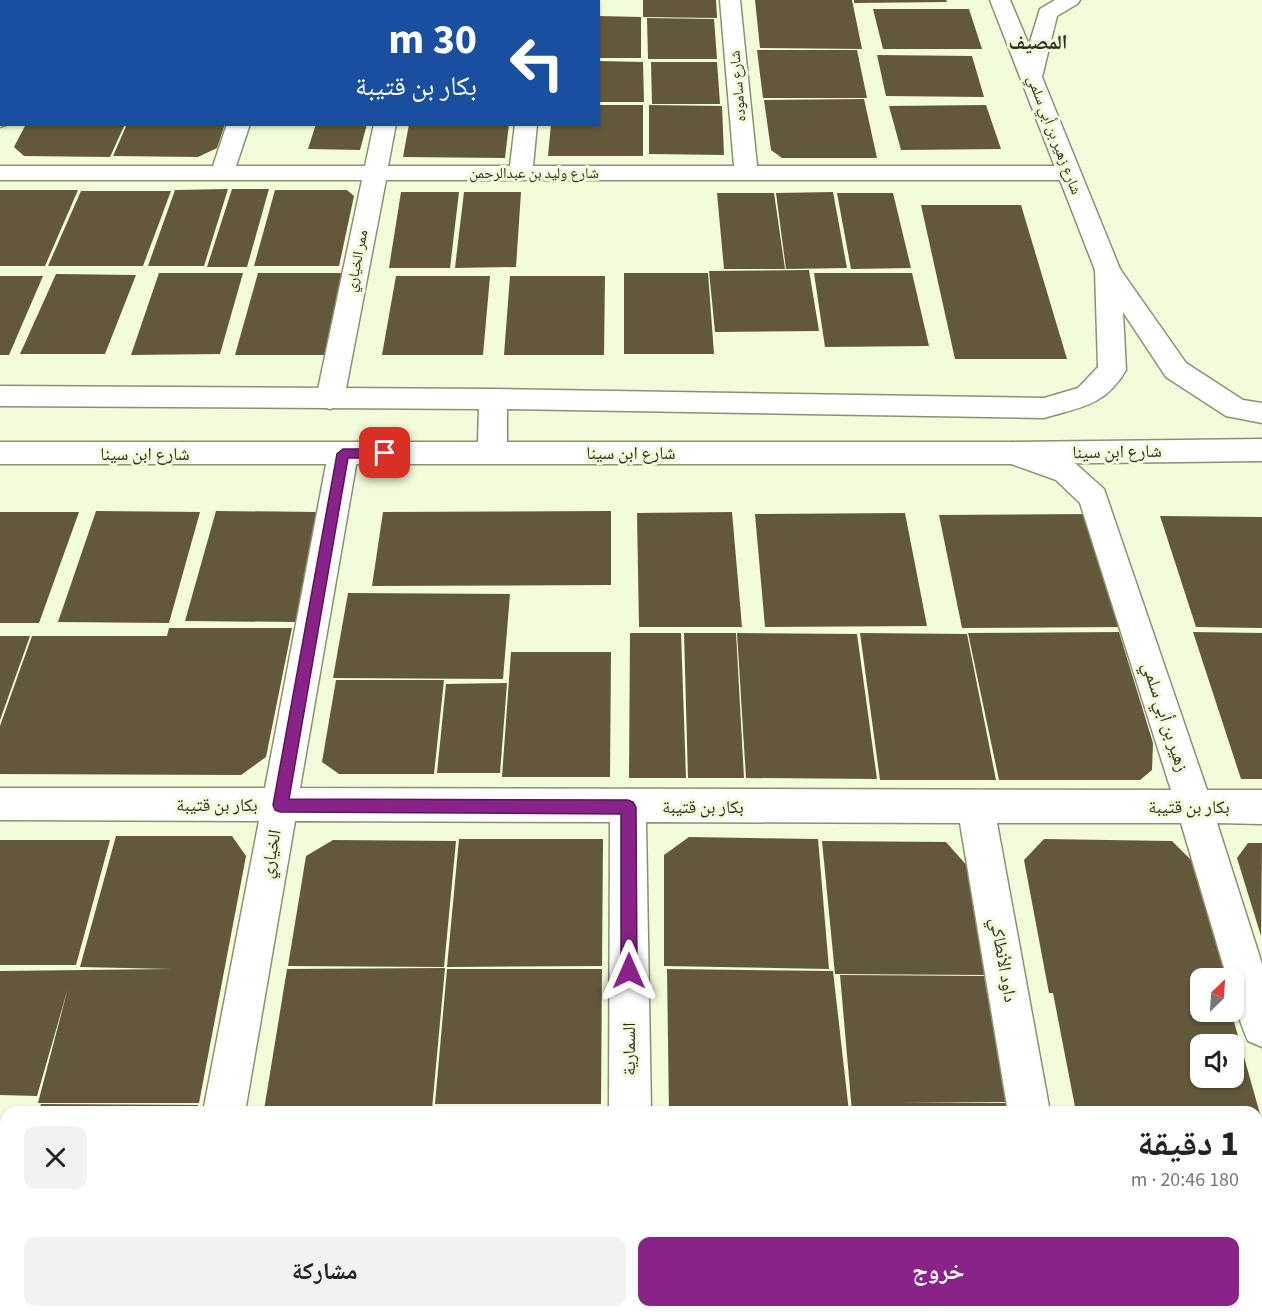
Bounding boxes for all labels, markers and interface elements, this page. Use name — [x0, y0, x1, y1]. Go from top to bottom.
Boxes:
text: 30 m — [388, 10, 477, 70]
icon: left — [498, 24, 576, 102]
district label: المصيف — [1008, 29, 1068, 57]
street label: شارع ساموده — [724, 49, 752, 122]
text: بكار بن قتيبة — [355, 67, 477, 106]
street label: شارع زهير بن أبي سلمي — [1021, 72, 1086, 198]
street label: شارع وليد بن عبدالرحمن — [469, 163, 599, 184]
street label: ممر الخياري — [341, 228, 374, 294]
pin — [359, 427, 410, 478]
icon: arrive — [368, 436, 401, 469]
street label: شارع ابن سينا — [1072, 439, 1162, 465]
street label: شارع ابن سينا — [586, 441, 676, 466]
street label: شارع ابن سينا — [100, 442, 190, 467]
street label: زهير بن أبي سلمي — [1134, 659, 1194, 776]
street label: بكار بن قتيبة — [176, 793, 258, 818]
street label: بكار بن قتيبة — [662, 795, 744, 820]
street label: بكار بن قتيبة — [1148, 795, 1230, 820]
street label: الخياري — [254, 828, 289, 881]
street label: داود الأنطاكي — [982, 916, 1023, 1005]
position arrow — [597, 939, 661, 1003]
north arrow — [1190, 968, 1244, 1022]
map controls — [1190, 968, 1244, 1088]
street label: السمارية — [617, 1022, 642, 1076]
button: sound — [1190, 1034, 1244, 1088]
text: 1 دقيقة — [1137, 1118, 1239, 1169]
button: close — [24, 1126, 87, 1189]
text: 180 m · 20:46 — [1131, 1166, 1239, 1194]
button: مشاركة — [24, 1237, 626, 1306]
button: خروج — [638, 1237, 1239, 1306]

